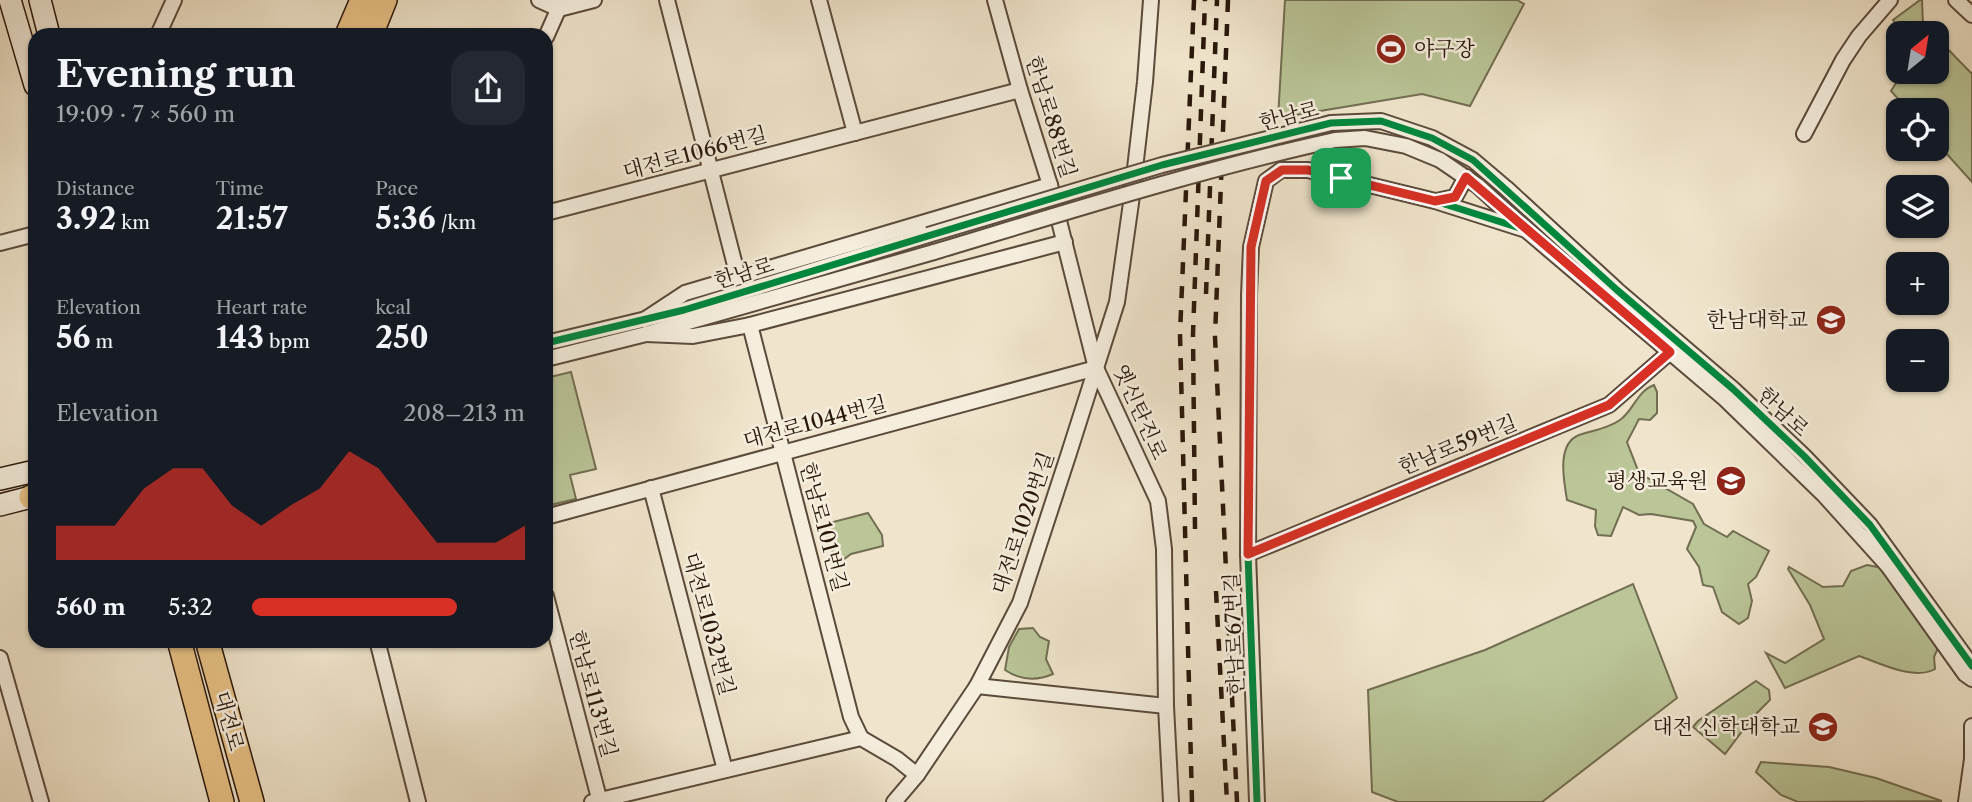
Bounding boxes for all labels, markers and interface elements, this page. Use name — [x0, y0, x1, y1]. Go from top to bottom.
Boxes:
north arrow — [1886, 21, 1950, 84]
map controls — [1886, 21, 1949, 392]
sports icon: 야구장 — [1374, 32, 1408, 66]
place label: 야구장 — [1414, 36, 1476, 61]
text: Evening run — [56, 50, 296, 97]
button: share — [451, 51, 525, 125]
street label: 한남로88번길 — [1021, 53, 1082, 181]
street label: 한남로 — [1256, 96, 1321, 135]
button: locate — [1886, 98, 1949, 161]
text: 19:09 · 7 × 560 m — [56, 100, 235, 128]
street label: 대전로1066번길 — [620, 121, 770, 184]
pin — [1311, 148, 1371, 208]
icon: arrive — [1322, 159, 1360, 197]
button: layers — [1886, 175, 1949, 238]
text: Distance — [56, 177, 135, 200]
text: Time — [216, 177, 264, 200]
text: Pace — [375, 177, 418, 200]
text: 3.92 — [56, 200, 116, 237]
text: 21:57 — [216, 200, 288, 237]
text: 5:36 — [375, 200, 436, 237]
text: km — [116, 211, 150, 234]
text: /km — [436, 211, 476, 234]
street label: 한남로 — [711, 252, 777, 293]
button: + — [1886, 252, 1949, 315]
text: Elevation — [56, 296, 141, 319]
text: Heart rate — [216, 296, 307, 319]
text: kcal — [375, 296, 411, 319]
school or university icon: 한남대학교 — [1814, 303, 1848, 337]
place label: 한남대학교 — [1707, 307, 1808, 332]
text: 56 — [56, 319, 91, 356]
text: 143 — [216, 319, 264, 356]
text: 250 — [375, 319, 429, 356]
button: − — [1886, 329, 1949, 392]
text: m — [91, 330, 113, 353]
text: bpm — [264, 330, 310, 353]
street label: 옛신탄진로 — [1108, 360, 1173, 463]
street label: 한남로 — [1753, 382, 1814, 442]
street label: 대전로1044번길 — [740, 390, 890, 453]
text: Elevation — [56, 399, 159, 427]
text: 208–213 m — [403, 399, 525, 427]
street label: 한남로59번길 — [1395, 410, 1521, 480]
street label: 대전로1020번길 — [986, 448, 1059, 597]
street label: 한남로101번길 — [795, 460, 854, 594]
school or university icon: 평생교육원 — [1714, 464, 1748, 498]
place label: 평생교육원 — [1607, 468, 1708, 493]
street label: 대전로1032번길 — [678, 550, 741, 698]
street label: 한남로67번길 — [1219, 572, 1248, 696]
text: 560 m — [56, 593, 126, 621]
text: 5:32 — [168, 593, 213, 621]
street label: 한남로113번길 — [565, 628, 622, 760]
street label: 대전로 — [210, 688, 249, 753]
school or university icon: 대전 신학대학교 — [1806, 710, 1840, 744]
place label: 대전 신학대학교 — [1652, 714, 1800, 739]

